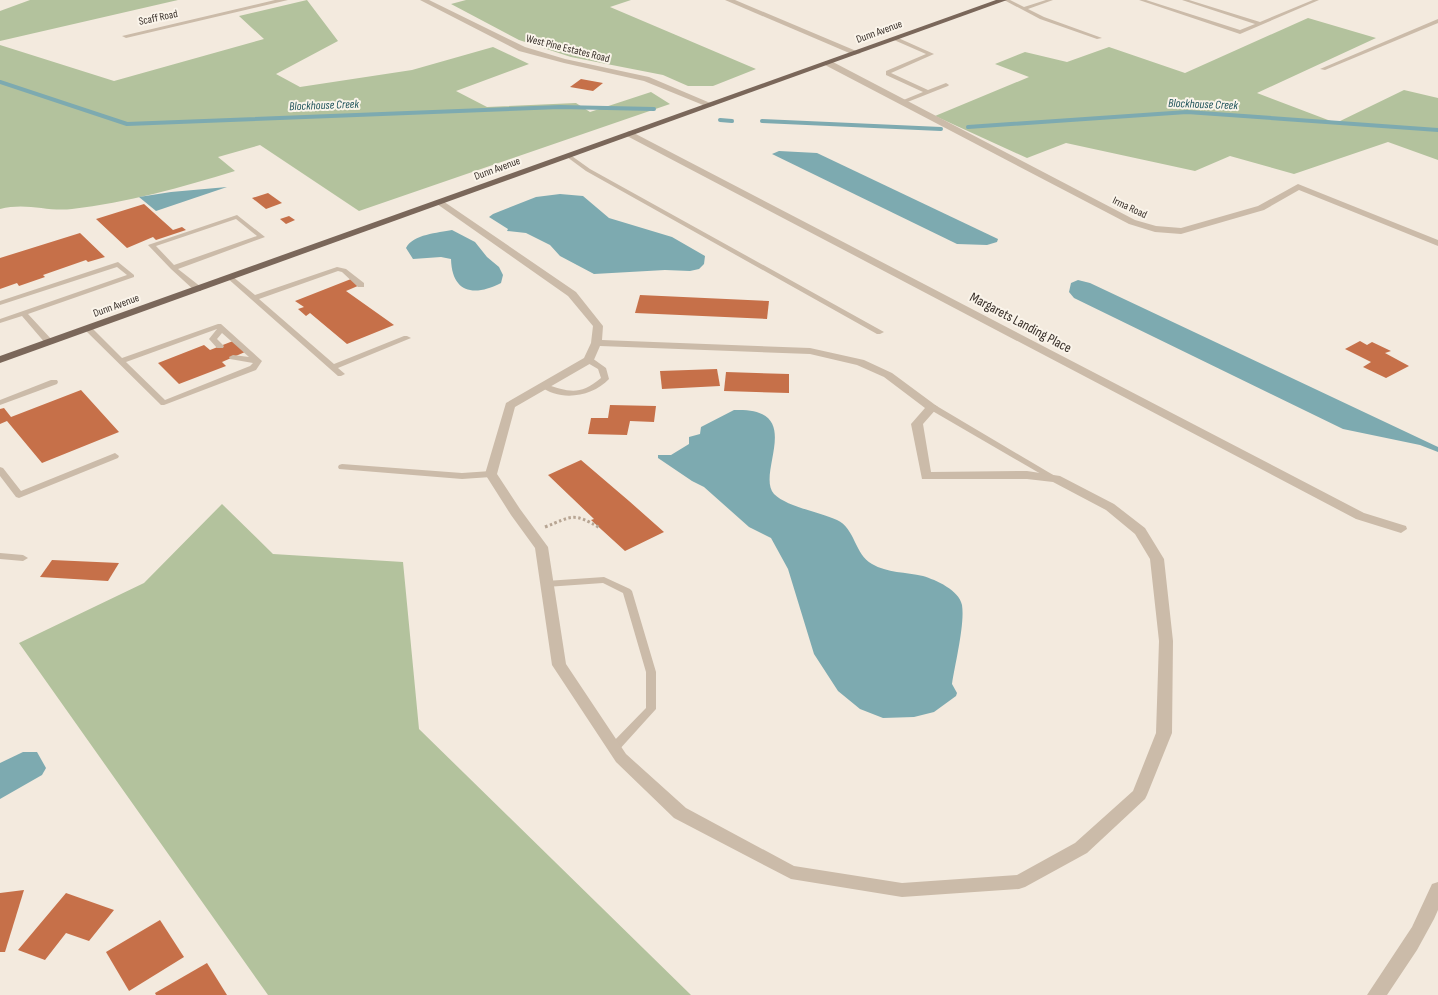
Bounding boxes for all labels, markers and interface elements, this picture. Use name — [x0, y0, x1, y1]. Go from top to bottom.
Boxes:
street label: Scaff Road — [137, 7, 179, 28]
street label: Dunn Avenue — [854, 17, 904, 46]
street label: West Pine Estates Road — [525, 32, 611, 65]
water label: Blockhouse Creek — [1168, 96, 1239, 113]
water label: Blockhouse Creek — [289, 97, 360, 114]
street label: Dunn Avenue — [472, 154, 522, 183]
street label: Irma Road — [1110, 194, 1150, 221]
street label: Margarets Landing Place — [967, 288, 1075, 356]
street label: Dunn Avenue — [91, 291, 141, 320]

